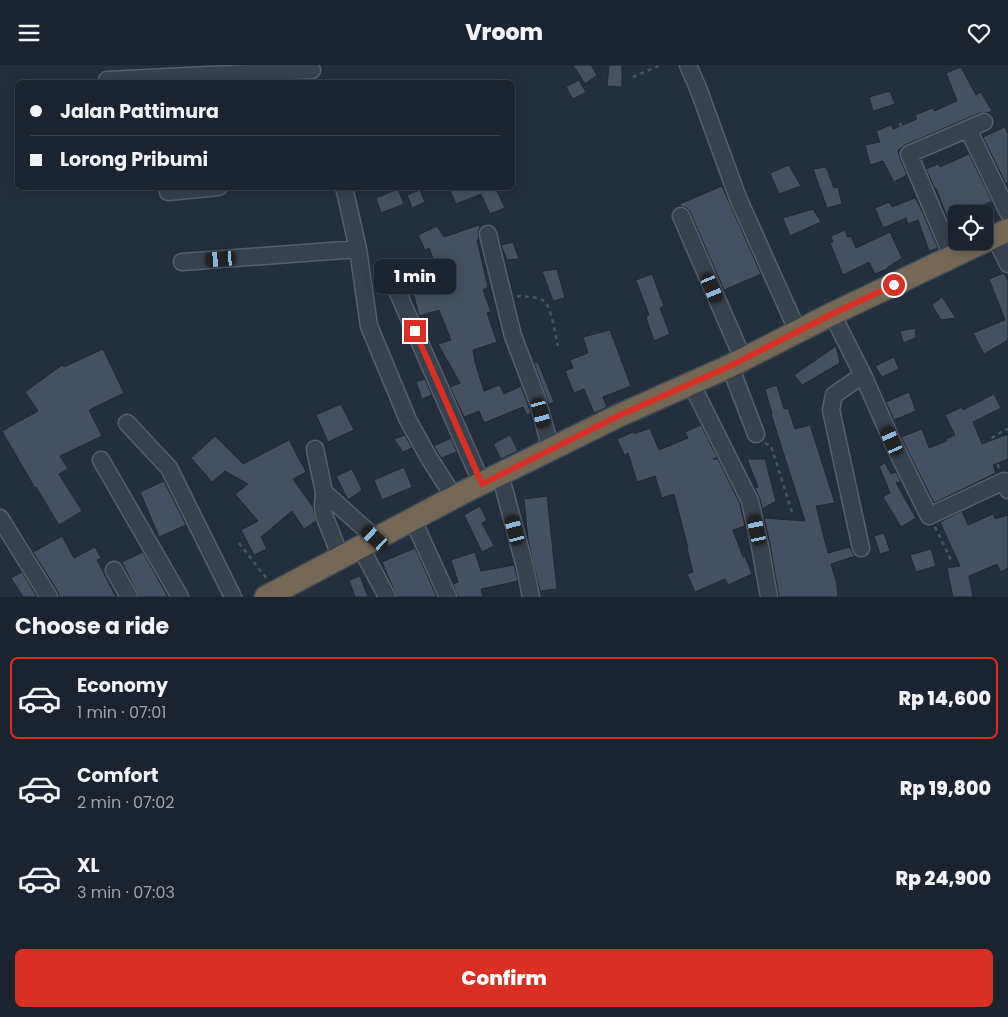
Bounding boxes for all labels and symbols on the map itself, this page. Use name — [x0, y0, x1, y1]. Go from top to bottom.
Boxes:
car — [205, 250, 236, 268]
callout: 1 min — [374, 259, 456, 293]
car — [699, 271, 724, 305]
route start — [883, 274, 905, 296]
route end — [404, 320, 426, 342]
car — [529, 397, 552, 429]
car — [879, 424, 904, 458]
car — [503, 514, 526, 546]
car — [746, 514, 767, 546]
car — [358, 522, 391, 554]

